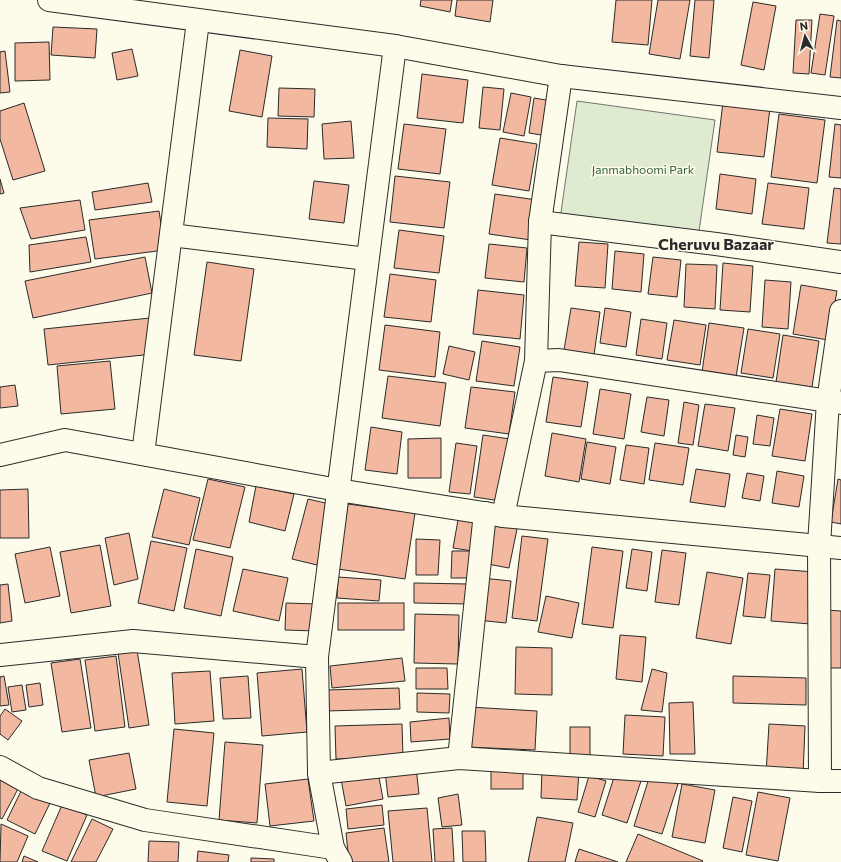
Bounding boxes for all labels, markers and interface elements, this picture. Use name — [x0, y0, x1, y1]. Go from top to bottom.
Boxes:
north arrow — [785, 16, 825, 56]
text: N — [799, 19, 809, 33]
park label: Janmabhoomi Park — [592, 162, 695, 177]
district label: Cheruvu Bazaar — [658, 234, 774, 253]

